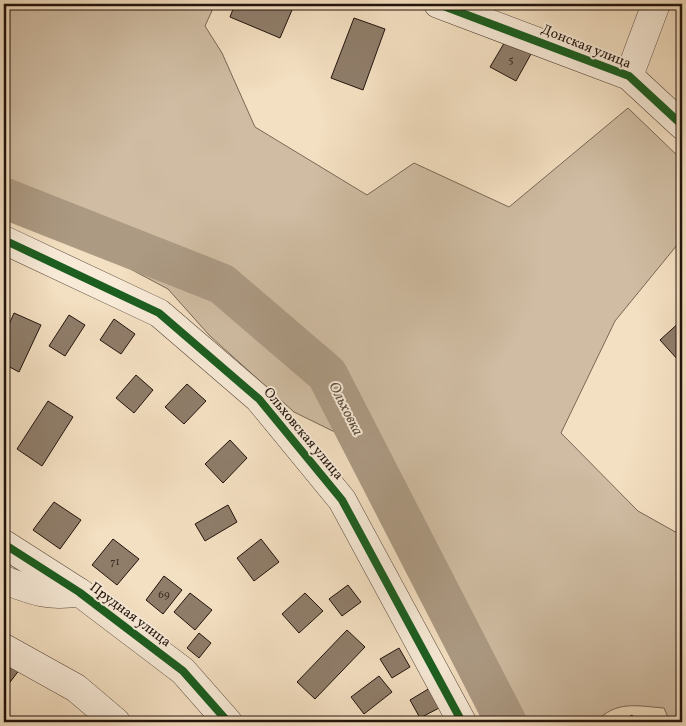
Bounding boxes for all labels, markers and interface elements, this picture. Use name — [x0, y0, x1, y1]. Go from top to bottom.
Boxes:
street label: Донская улица — [538, 20, 634, 74]
house number: 5 — [508, 53, 514, 68]
water label: Ольховка — [322, 378, 368, 440]
street label: Ольховская улица — [259, 384, 347, 484]
house number: 71 — [110, 555, 120, 570]
street label: Прудная улица — [85, 578, 175, 652]
house number: 69 — [158, 588, 170, 603]

